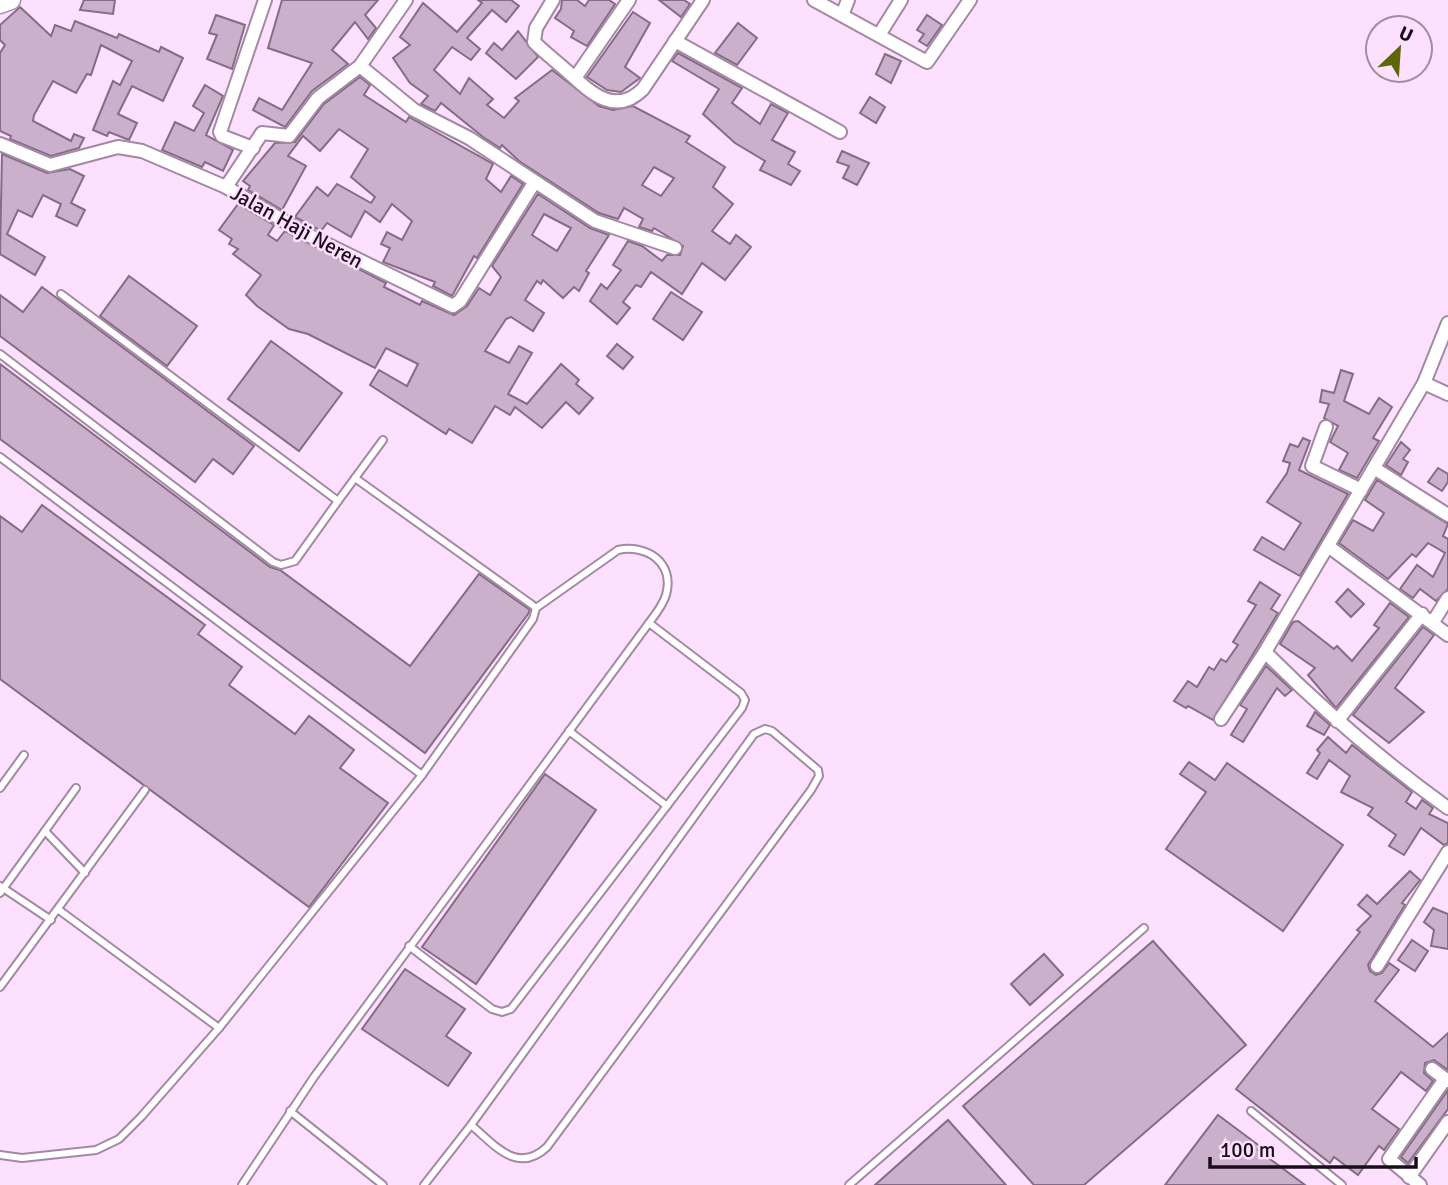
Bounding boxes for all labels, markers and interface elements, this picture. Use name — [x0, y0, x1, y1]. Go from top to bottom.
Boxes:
north arrow — [1364, 14, 1434, 84]
text: U — [1395, 21, 1417, 48]
street label: Jalan Haji Neren — [226, 180, 368, 274]
scale bar — [1210, 1126, 1416, 1170]
text: 100 m — [1220, 1137, 1275, 1163]

